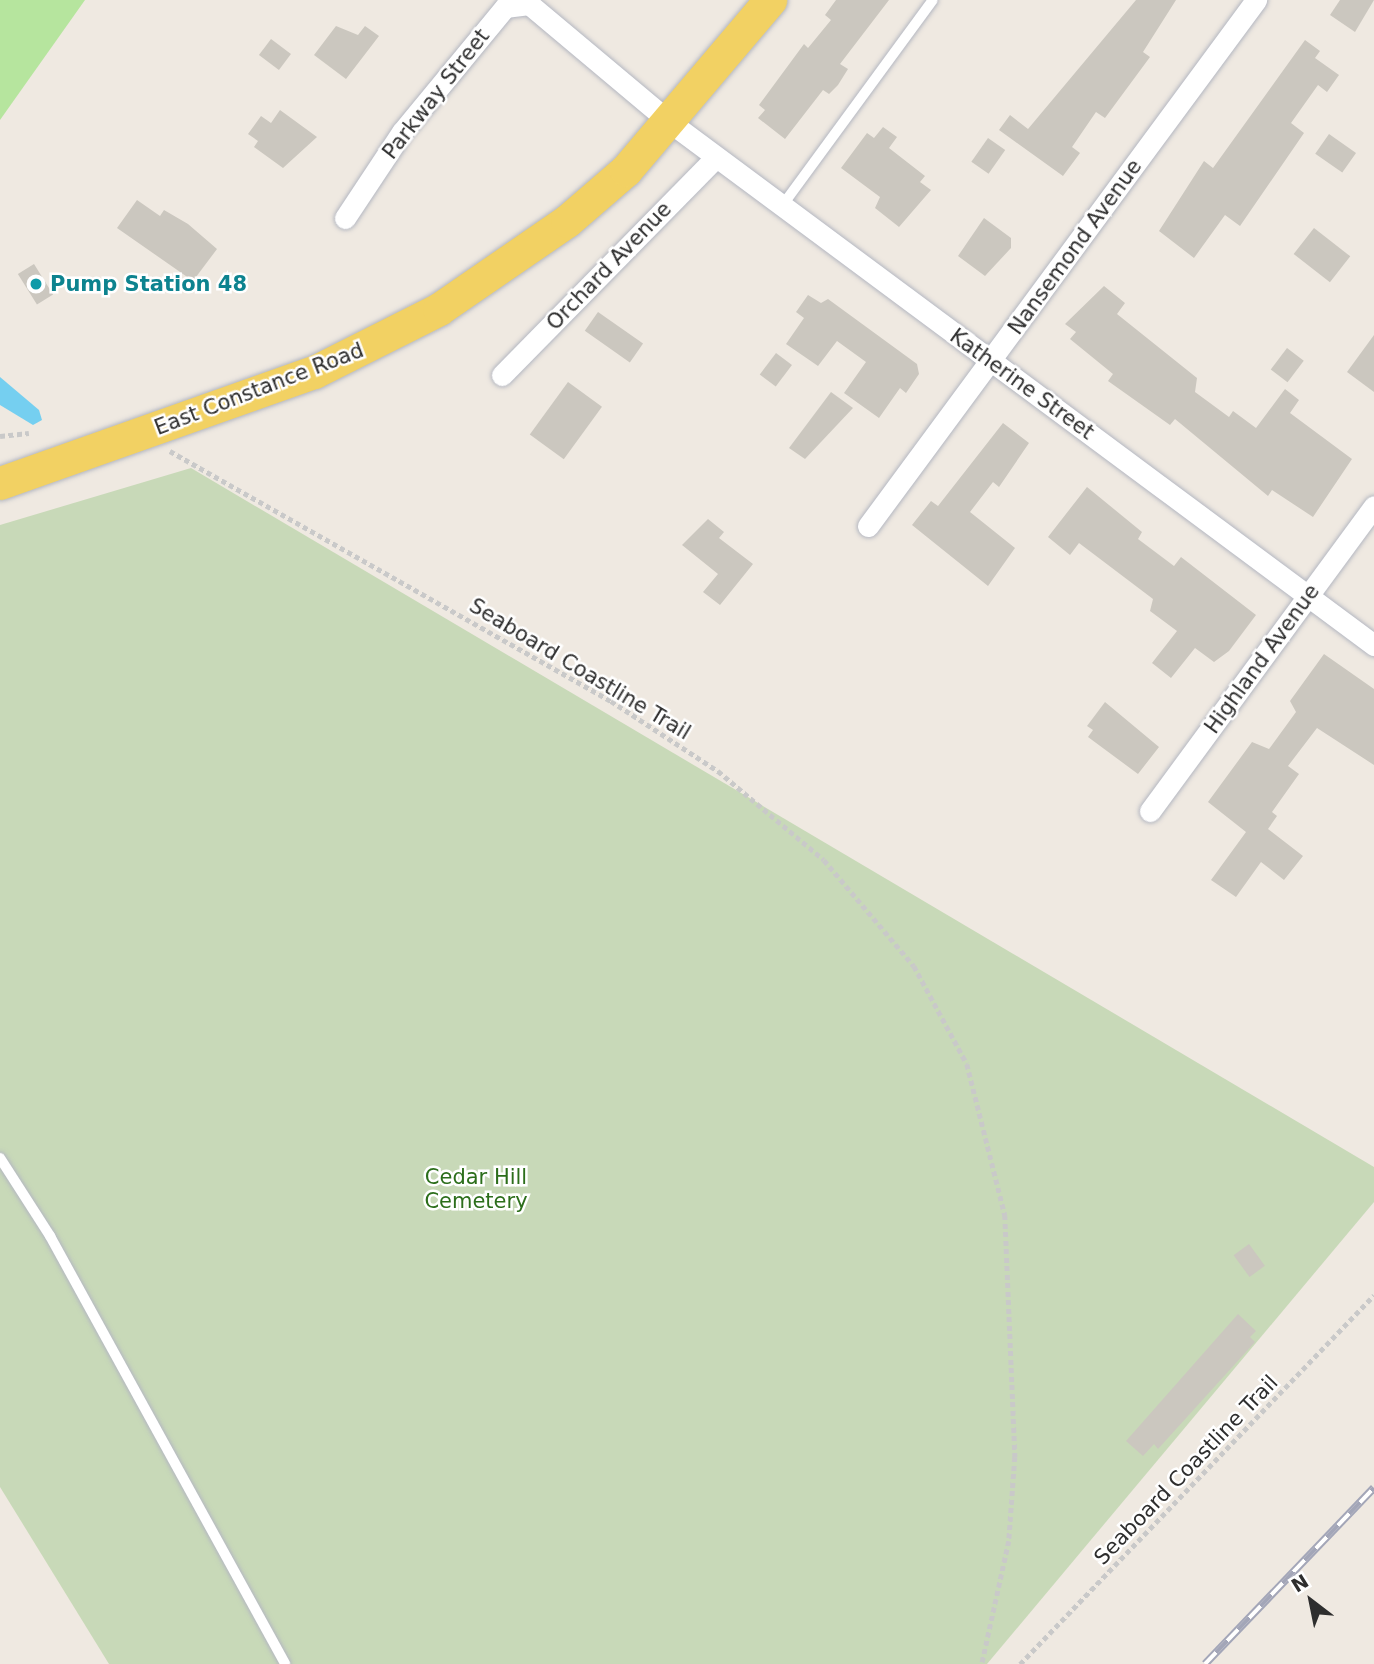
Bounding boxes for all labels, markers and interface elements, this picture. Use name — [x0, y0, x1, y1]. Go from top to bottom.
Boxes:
street label: Parkway Street — [377, 24, 495, 164]
street label: Nansemond Avenue — [1003, 154, 1147, 340]
street label: Orchard Avenue — [541, 197, 677, 335]
place label: Pump Station 48 — [50, 271, 247, 297]
marker: Pump Station 48 — [28, 276, 44, 292]
street label: Katherine Street — [945, 323, 1099, 445]
street label: East Constance Road — [151, 337, 367, 441]
street label: Highland Avenue — [1199, 579, 1325, 739]
street label: Seaboard Coastline Trail — [465, 593, 695, 745]
park label: Cedar Hill Cemetery — [424, 1164, 528, 1214]
street label: Seaboard Coastline Trail — [1089, 1370, 1283, 1570]
north arrow — [1276, 1566, 1346, 1636]
text: N — [1287, 1570, 1312, 1597]

